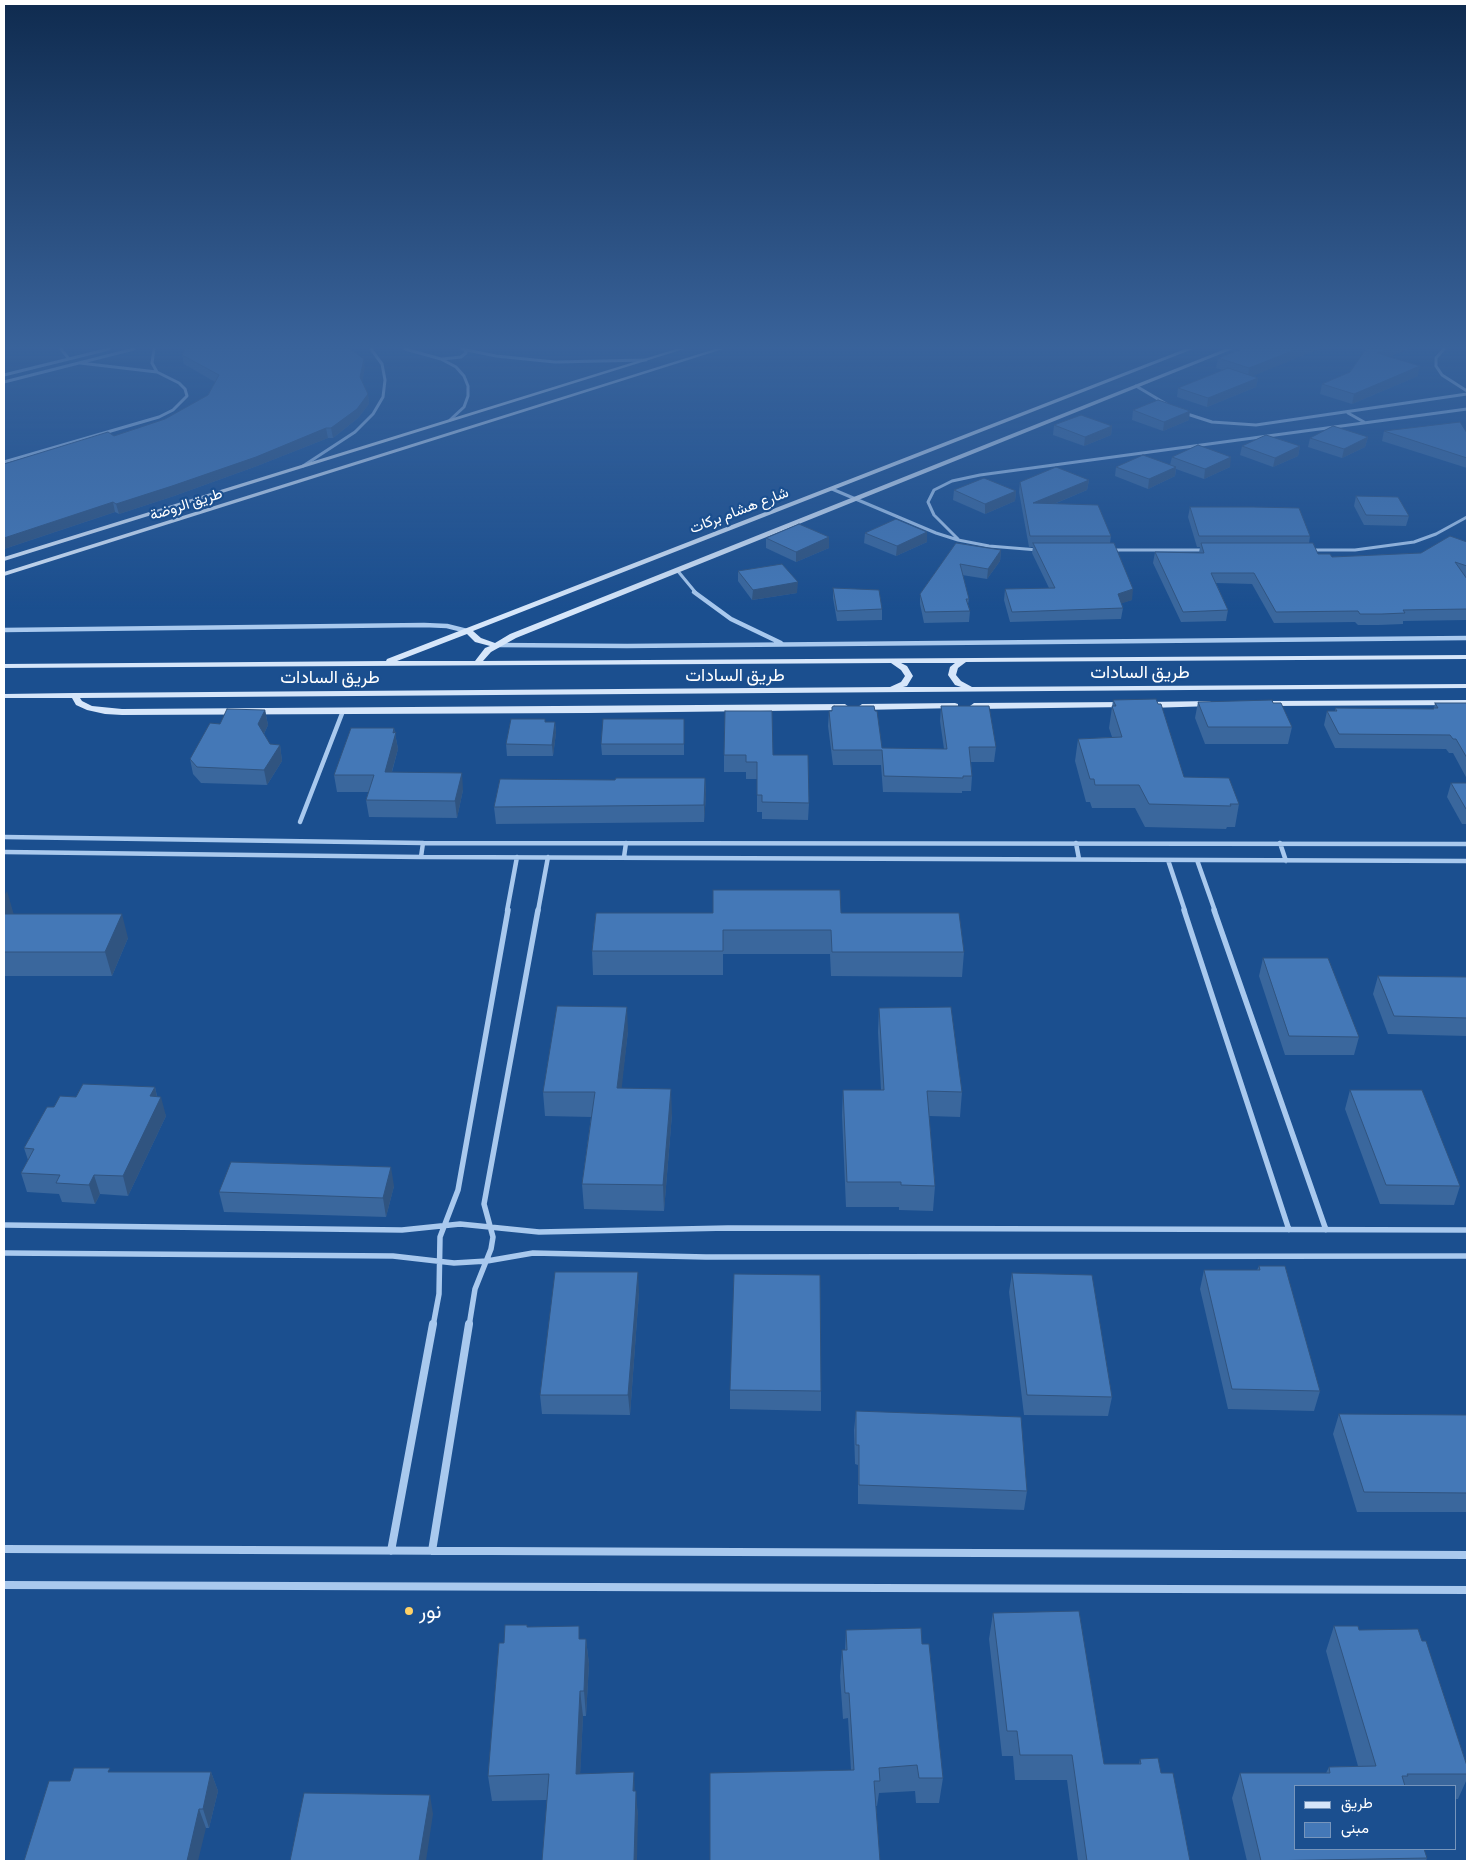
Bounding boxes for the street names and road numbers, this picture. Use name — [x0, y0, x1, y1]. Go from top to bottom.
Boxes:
street label: شارع هشام بركات — [687, 483, 791, 537]
street label: طريق الروضة — [147, 484, 225, 524]
street label: طريق السادات — [1090, 661, 1190, 683]
street label: طريق السادات — [685, 664, 785, 686]
street label: طريق السادات — [280, 666, 380, 688]

